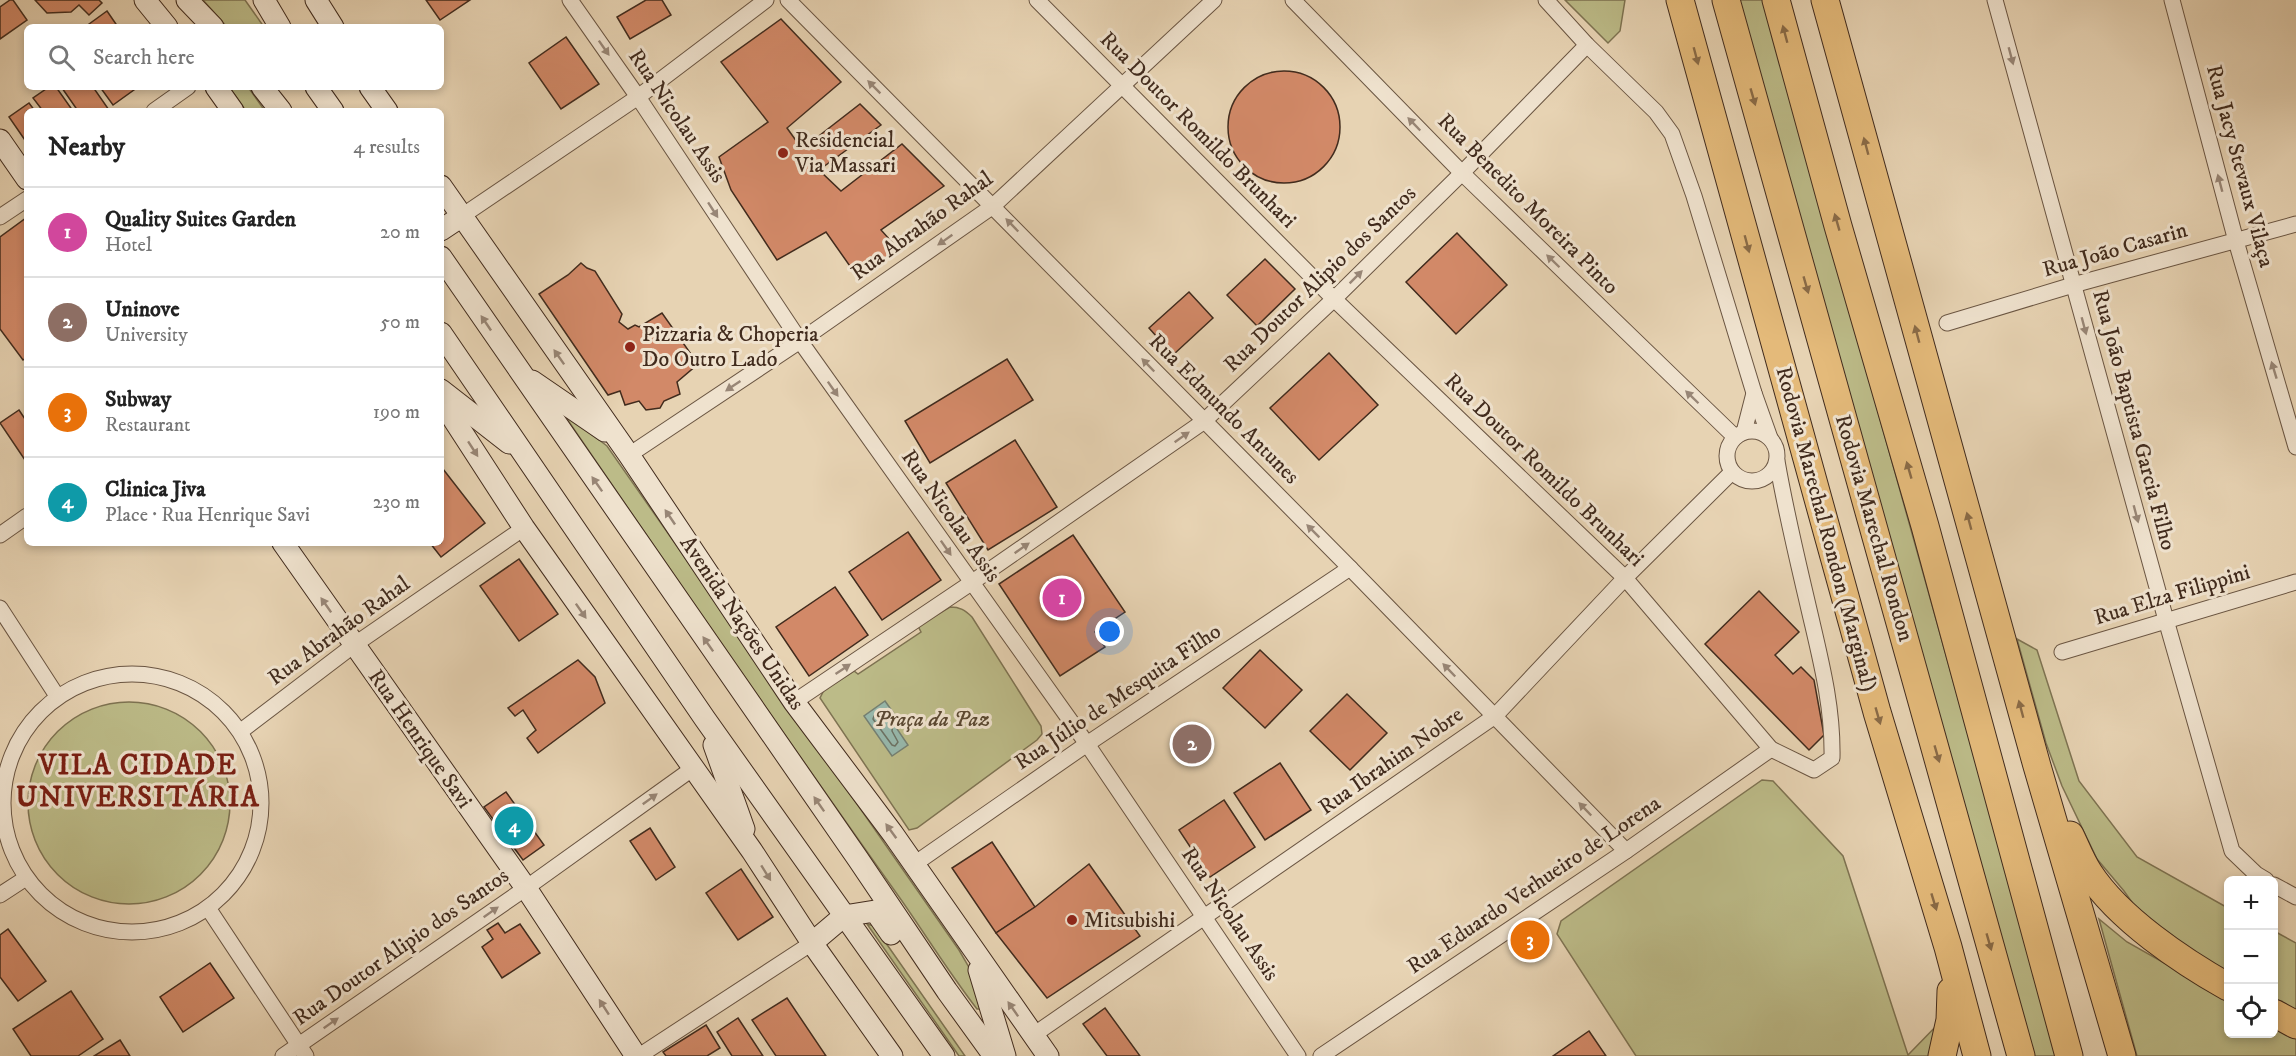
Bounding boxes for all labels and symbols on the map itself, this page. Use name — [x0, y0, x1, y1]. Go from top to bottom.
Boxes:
one-way arrow — [1780, 25, 1789, 43]
street label: Rua Doutor Romildo Brunhari — [1094, 26, 1302, 234]
one-way arrow — [598, 39, 610, 55]
street label: Rua Nicolau Assis — [622, 44, 732, 188]
one-way arrow — [2006, 47, 2016, 66]
one-way arrow — [1692, 48, 1701, 66]
street label: Rua Jacy Stevaux Vilaça — [2200, 62, 2280, 271]
one-way arrow — [868, 80, 882, 94]
one-way arrow — [1749, 88, 1758, 106]
street label: Rua Benedito Moreira Pinto — [1432, 108, 1624, 300]
one-way arrow — [1407, 116, 1421, 131]
place label: Residencial Via Massari — [794, 127, 896, 179]
one-way arrow — [1860, 136, 1870, 155]
marker: Residencial Via Massari — [776, 146, 790, 160]
street label: Rua Abrahão Rahal — [846, 165, 999, 287]
one-way arrow — [2215, 174, 2225, 192]
street label: Rua Doutor Alipio dos Santos — [1218, 180, 1422, 378]
one-way arrow — [707, 201, 719, 217]
one-way arrow — [1832, 213, 1841, 231]
street label: Rua João Casarin — [2040, 216, 2191, 284]
one-way arrow — [1005, 218, 1019, 232]
one-way arrow — [938, 234, 954, 246]
one-way arrow — [1743, 235, 1753, 254]
one-way arrow — [1545, 254, 1560, 268]
one-way arrow — [1349, 270, 1363, 284]
one-way arrow — [1801, 275, 1811, 294]
street label: Rua João Baptista Garcia Filho — [2086, 287, 2182, 553]
one-way arrow — [480, 316, 492, 332]
one-way arrow — [2080, 317, 2089, 335]
place label: Pizzaria & Choperia Do Outro Lado — [642, 321, 819, 373]
one-way arrow — [1912, 324, 1922, 343]
street label: Rua Edmundo Antunes — [1143, 328, 1305, 490]
marker: Pizzaria & Choperia Do Outro Lado — [623, 340, 637, 354]
one-way arrow — [553, 349, 565, 365]
one-way arrow — [1141, 358, 1155, 372]
one-way arrow — [2269, 361, 2278, 379]
street label: Rodovia Marechal Rondon (Marginal) — [1770, 364, 1882, 694]
street label: Rua Doutor Romildo Brunhari — [1439, 368, 1649, 572]
one-way arrow — [725, 380, 741, 391]
one-way arrow — [827, 380, 839, 396]
one-way arrow — [1685, 390, 1700, 404]
street label: Rodovia Marechal Rondon — [1829, 412, 1919, 645]
one-way arrow — [1173, 431, 1189, 443]
one-way arrow — [467, 441, 478, 457]
street label: Rua Nicolau Assis — [895, 445, 1007, 587]
one-way arrow — [1904, 461, 1913, 479]
one-way arrow — [591, 476, 603, 492]
one-way arrow — [2132, 505, 2141, 523]
one-way arrow — [665, 509, 676, 525]
one-way arrow — [1964, 512, 1974, 531]
one-way arrow — [1306, 524, 1320, 538]
street label: Avenida Nações Unidas — [674, 531, 810, 715]
one-way arrow — [940, 540, 951, 556]
one-way arrow — [1013, 542, 1029, 554]
street label: Rua Elza Filippini — [2091, 558, 2253, 632]
street label: Rua Abrahão Rahal — [263, 570, 416, 692]
pin: 1 — [1042, 576, 1082, 620]
one-way arrow — [321, 597, 332, 613]
one-way arrow — [575, 602, 587, 618]
your location — [1095, 617, 1124, 646]
street label: Rua Júlio de Mesquita Filho — [1010, 618, 1226, 776]
one-way arrow — [703, 636, 714, 652]
one-way arrow — [1443, 663, 1457, 677]
street label: Rua Henrique Savi — [362, 664, 478, 814]
one-way arrow — [835, 664, 851, 675]
one-way arrow — [2016, 700, 2025, 718]
street label: Rua Ibrahim Nobre — [1313, 701, 1469, 821]
park label: Praça da Paz — [874, 706, 990, 733]
one-way arrow — [1874, 707, 1883, 725]
pin: 2 — [1172, 722, 1212, 766]
one-way arrow — [1932, 745, 1942, 763]
district label: VILA CIDADE UNIVERSITÁRIA — [16, 748, 260, 815]
street label: Rua Eduardo Verhueiro de Lorena — [1402, 790, 1667, 980]
one-way arrow — [641, 793, 657, 805]
one-way arrow — [814, 796, 825, 812]
one-way arrow — [1579, 803, 1593, 817]
pin: 4 — [494, 804, 534, 848]
one-way arrow — [885, 824, 897, 840]
street label: Rua Nicolau Assis — [1175, 842, 1285, 986]
street label: Rua Doutor Alipio dos Santos — [288, 862, 514, 1032]
one-way arrow — [760, 865, 771, 881]
one-way arrow — [1930, 893, 1939, 911]
one-way arrow — [483, 906, 499, 918]
place label: Mitsubishi — [1084, 907, 1175, 934]
marker: Mitsubishi — [1065, 913, 1079, 927]
pin: 3 — [1510, 918, 1550, 962]
one-way arrow — [1985, 933, 1994, 951]
one-way arrow — [599, 999, 610, 1015]
one-way arrow — [1007, 1001, 1019, 1017]
one-way arrow — [322, 1017, 338, 1029]

